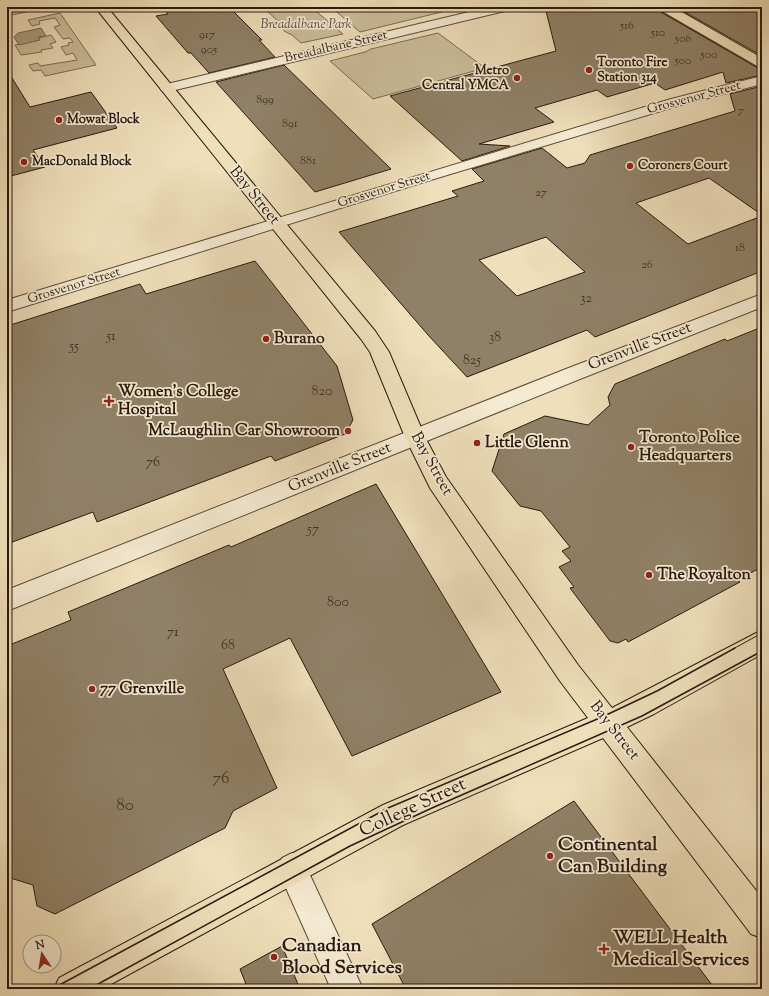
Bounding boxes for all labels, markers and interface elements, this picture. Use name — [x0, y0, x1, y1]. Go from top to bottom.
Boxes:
park label: Breadalbane Park — [261, 16, 352, 34]
house number: 516 — [619, 17, 634, 35]
house number: 510 — [650, 24, 665, 42]
house number: 917 — [199, 26, 215, 44]
street label: Breadalbane Street — [283, 26, 390, 68]
house number: 506 — [674, 30, 691, 48]
house number: 905 — [201, 41, 217, 59]
house number: 500 — [700, 46, 717, 64]
house number: 500 — [674, 52, 691, 70]
place label: Toronto Fire Station 314 — [597, 54, 668, 87]
place label: Metro Central YMCA — [422, 62, 509, 95]
marker: Toronto Fire Station 314 — [584, 65, 594, 75]
marker: Metro Central YMCA — [512, 73, 522, 83]
street label: Grosvenor Street — [645, 77, 743, 119]
house number: 899 — [256, 91, 274, 109]
house number: 7 — [738, 102, 744, 120]
place label: Mowat Block — [67, 111, 141, 129]
marker: Mowat Block — [54, 115, 64, 125]
house number: 891 — [282, 115, 298, 133]
house number: 881 — [300, 152, 316, 170]
place label: MacDonald Block — [32, 153, 133, 171]
marker: MacDonald Block — [19, 157, 29, 167]
place label: Coroners Court — [638, 157, 728, 175]
marker: Coroners Court — [625, 161, 635, 171]
street label: Bay Street — [223, 162, 285, 231]
street label: Grosvenor Street — [335, 167, 433, 213]
house number: 27 — [535, 184, 547, 202]
house number: 18 — [735, 239, 745, 257]
house number: 26 — [641, 256, 653, 274]
street label: Grosvenor Street — [25, 263, 123, 309]
house number: 32 — [580, 289, 593, 309]
street label: Grenville Street — [585, 316, 696, 377]
house number: 51 — [105, 327, 116, 347]
place label: Burano — [274, 328, 325, 351]
house number: 38 — [489, 328, 501, 348]
marker: Burano — [261, 334, 271, 344]
house number: 55 — [68, 337, 79, 357]
house number: 825 — [463, 351, 481, 371]
place label: Women's College Hospital — [118, 381, 239, 422]
house number: 820 — [312, 382, 332, 402]
marker: Women's College Hospital — [103, 395, 115, 407]
place label: McLaughlin Car Showroom — [148, 420, 341, 443]
marker: McLaughlin Car Showroom — [343, 426, 353, 436]
place label: Toronto Police Headquarters — [639, 427, 740, 468]
street label: Bay Street — [404, 428, 458, 501]
place label: Little Glenn — [485, 432, 570, 455]
street label: Grenville Street — [285, 437, 396, 499]
marker: Little Glenn — [472, 438, 482, 448]
marker: Toronto Police Headquarters — [626, 442, 636, 452]
house number: 76 — [146, 453, 160, 473]
house number: 57 — [306, 520, 319, 540]
place label: The Royalton — [657, 564, 752, 587]
marker: The Royalton — [644, 570, 654, 580]
house number: 800 — [327, 593, 349, 613]
house number: 71 — [167, 623, 179, 643]
house number: 68 — [221, 636, 235, 656]
place label: 77 Grenville — [100, 678, 185, 701]
marker: 77 Grenville — [87, 684, 97, 694]
street label: Bay Street — [583, 696, 645, 766]
house number: 76 — [213, 767, 229, 791]
street label: College Street — [355, 771, 471, 845]
house number: 80 — [116, 794, 134, 818]
place label: Continental Can Building — [558, 832, 668, 881]
marker: Continental Can Building — [545, 851, 555, 861]
place label: WELL Health Medical Services — [613, 925, 750, 974]
place label: Canadian Blood Services — [282, 933, 403, 982]
north arrow — [22, 934, 62, 974]
text: N — [33, 936, 46, 954]
marker: WELL Health Medical Services — [598, 943, 610, 955]
marker: Canadian Blood Services — [269, 952, 279, 962]

